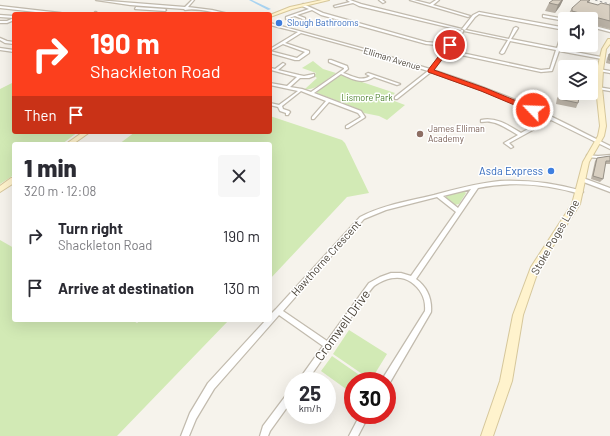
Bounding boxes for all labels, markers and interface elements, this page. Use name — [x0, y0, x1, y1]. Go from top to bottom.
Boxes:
map controls — [558, 12, 598, 100]
button: sound — [558, 12, 598, 52]
place label: Slough Bathrooms — [287, 17, 359, 28]
marker: Slough Bathrooms — [274, 18, 284, 28]
text: 190 m — [90, 26, 160, 60]
icon: right — [24, 28, 76, 80]
pin — [433, 28, 467, 62]
icon: arrive — [439, 34, 461, 56]
street label: Elliman Avenue — [362, 45, 422, 72]
text: Shackleton Road — [90, 60, 221, 82]
button: layers — [558, 60, 598, 100]
position arrow — [512, 89, 554, 131]
park label: Lismore Park — [341, 92, 393, 103]
icon: arrive — [65, 104, 87, 126]
text: Then — [24, 106, 57, 124]
place label: James Elliman Academy — [428, 123, 485, 144]
marker: James Elliman Academy — [415, 129, 425, 139]
text: 1 min — [24, 153, 77, 182]
button: close — [218, 155, 260, 197]
place label: Asda Express — [479, 164, 543, 177]
marker: Asda Express — [546, 166, 556, 176]
text: 320 m · 12:08 — [24, 183, 96, 199]
street label: Stoke Poges Lane — [528, 197, 581, 277]
street label: Hawthorne Crescent — [288, 217, 363, 298]
text: Turn right — [58, 219, 123, 237]
icon: right — [24, 225, 46, 247]
text: 190 m — [223, 227, 260, 245]
text: Shackleton Road — [58, 237, 152, 253]
icon: arrive — [24, 277, 46, 299]
text: Arrive at destination — [58, 279, 194, 297]
text: 130 m — [223, 279, 260, 297]
street label: Cromwell Drive — [311, 286, 373, 364]
speed limit sign: 30 — [344, 372, 396, 424]
text: 25 — [299, 381, 321, 405]
text: km/h — [299, 402, 321, 414]

